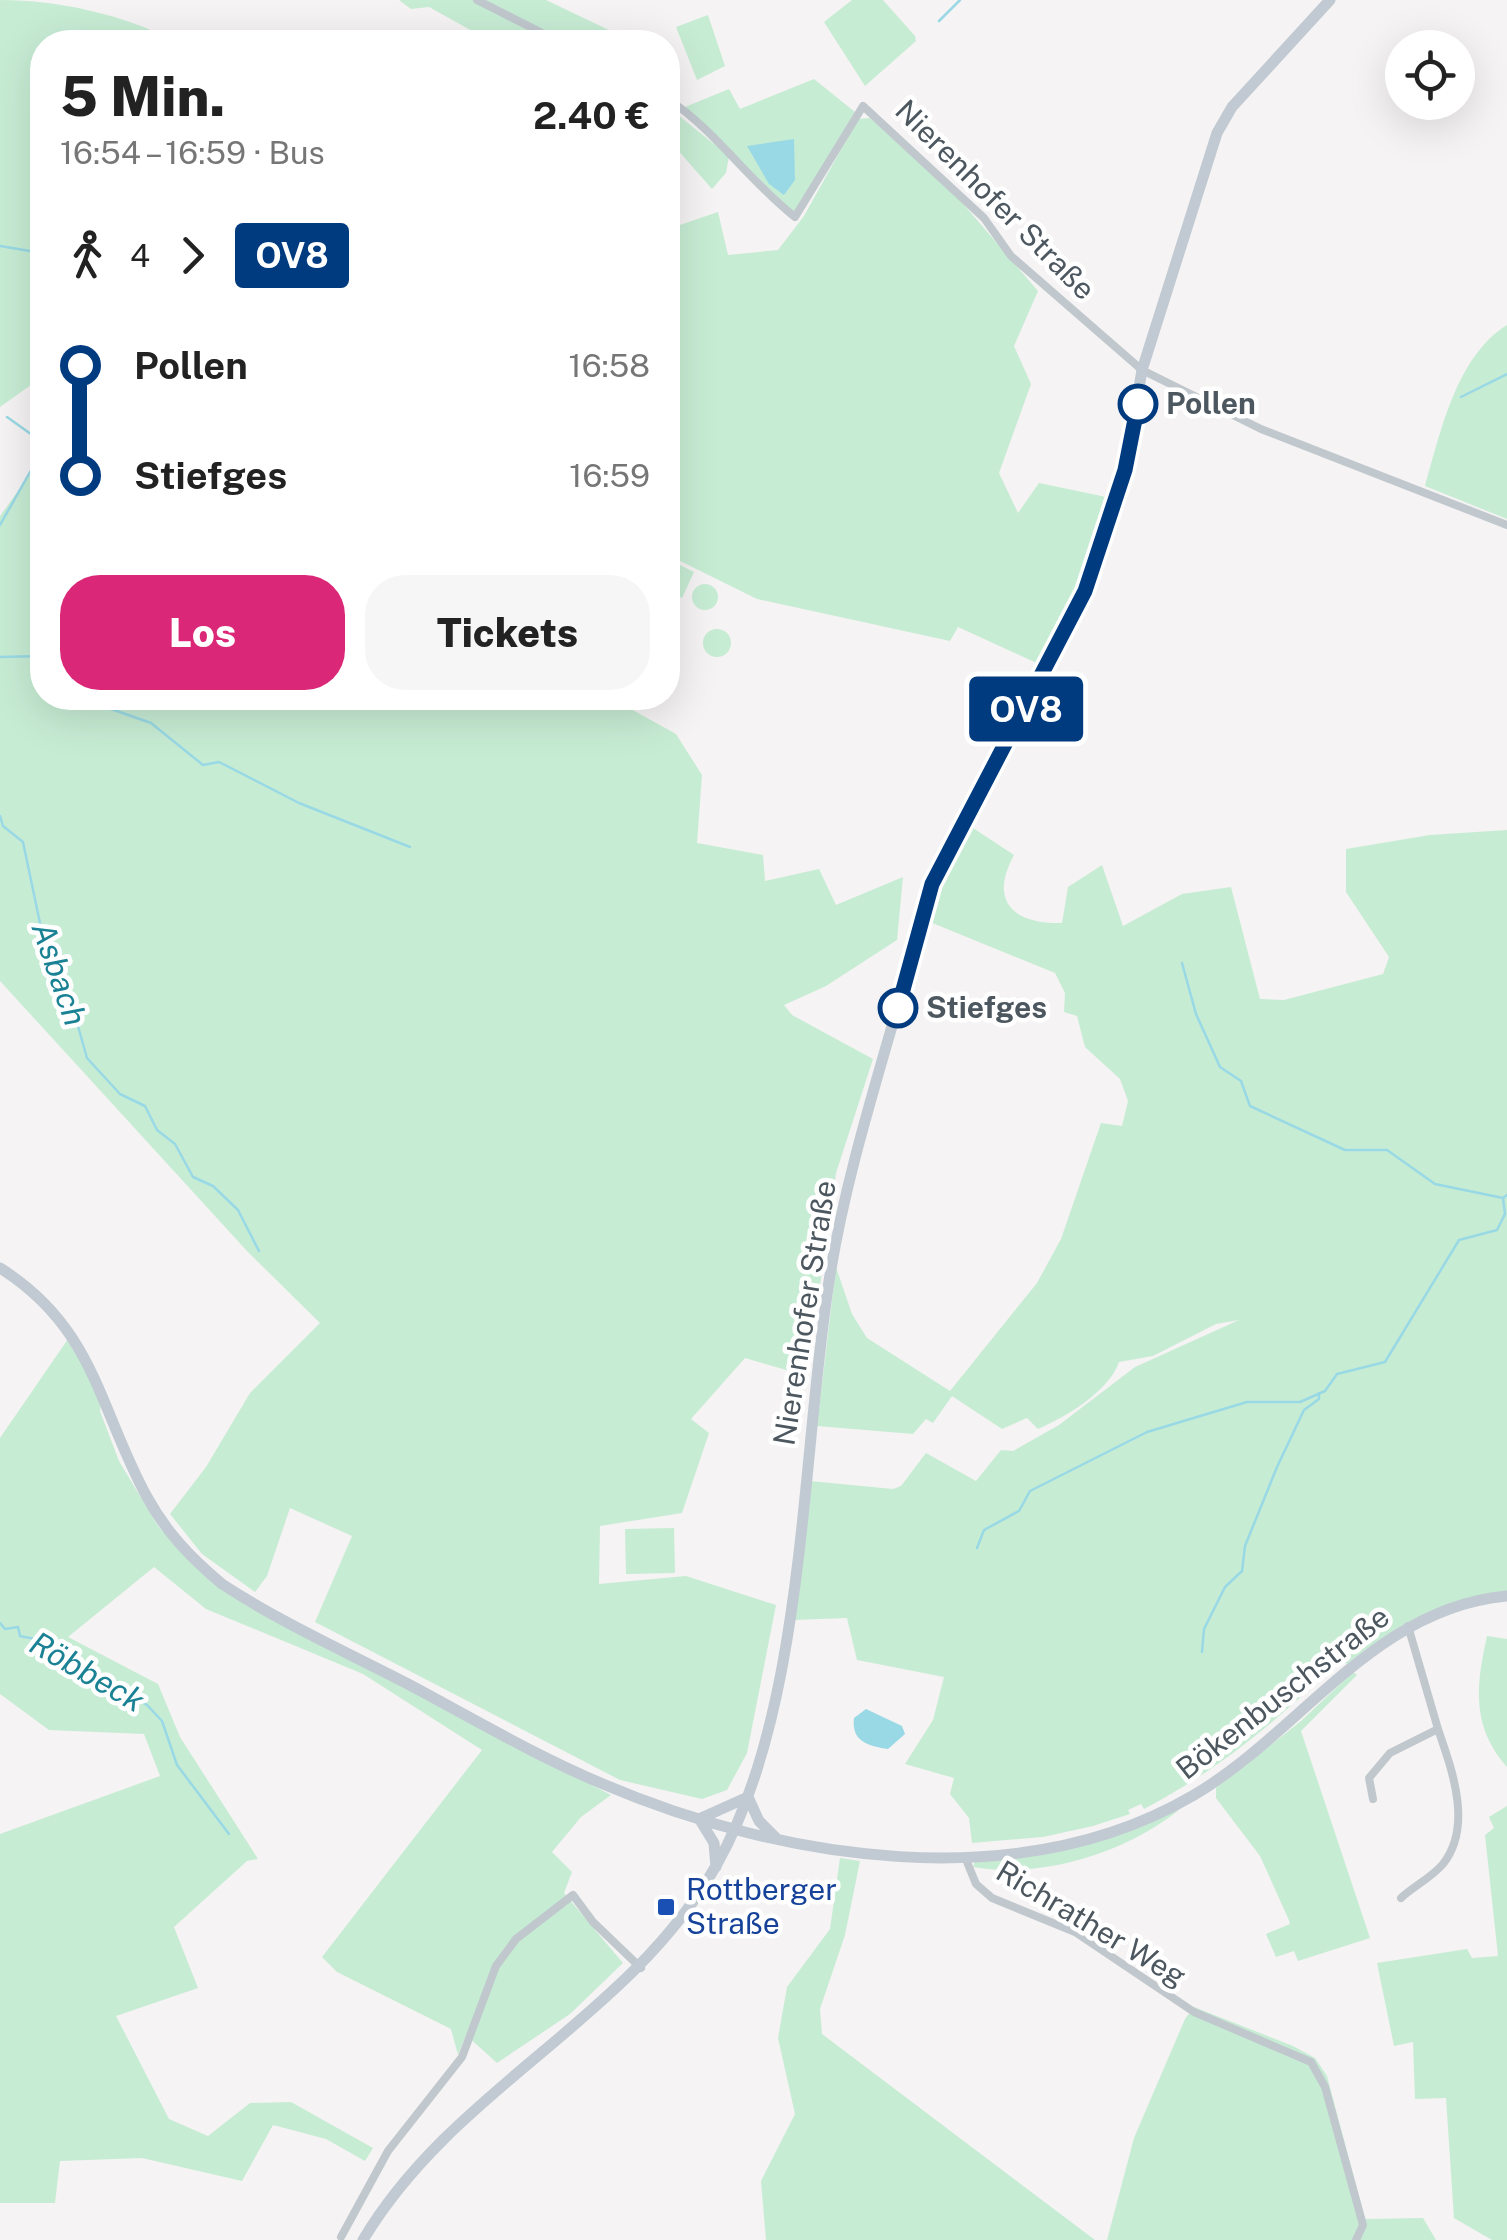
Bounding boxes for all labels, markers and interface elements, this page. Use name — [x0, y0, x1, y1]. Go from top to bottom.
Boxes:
map controls — [1385, 30, 1475, 120]
button: locate — [1385, 30, 1475, 120]
text: 5 Min. — [60, 64, 225, 128]
street label: Nierenhofer Straße — [888, 92, 1103, 307]
text: 2.40 € — [533, 93, 650, 138]
text: 16:54 – 16:59 · Bus — [60, 134, 325, 171]
icon: walk — [60, 228, 115, 283]
icon: forward — [165, 228, 220, 283]
text: OV8 — [255, 235, 329, 276]
text: 4 — [130, 237, 150, 274]
text: Pollen — [134, 343, 248, 388]
text: 16:58 — [569, 347, 650, 384]
marker: Pollen — [1119, 385, 1157, 423]
place label: Pollen — [1166, 385, 1256, 421]
text: Stiefges — [134, 453, 287, 498]
text: 16:59 — [569, 457, 650, 494]
button: Los — [60, 575, 345, 690]
button: Tickets — [365, 575, 650, 690]
line badge: OV8 — [968, 676, 1084, 742]
text: OV8 — [989, 689, 1063, 730]
water label: Asbach — [25, 917, 94, 1030]
marker: Stiefges — [879, 989, 917, 1027]
place label: Stiefges — [926, 989, 1047, 1025]
street label: Nierenhofer Straße — [765, 1178, 843, 1448]
street label: Bökenbuschstraße — [1169, 1598, 1396, 1787]
water label: Röbbeck — [23, 1624, 152, 1719]
street label: Richrather Weg — [990, 1852, 1193, 1994]
place label: Rottberger Straße — [686, 1871, 837, 1941]
marker: Rottberger Straße — [655, 1896, 677, 1918]

